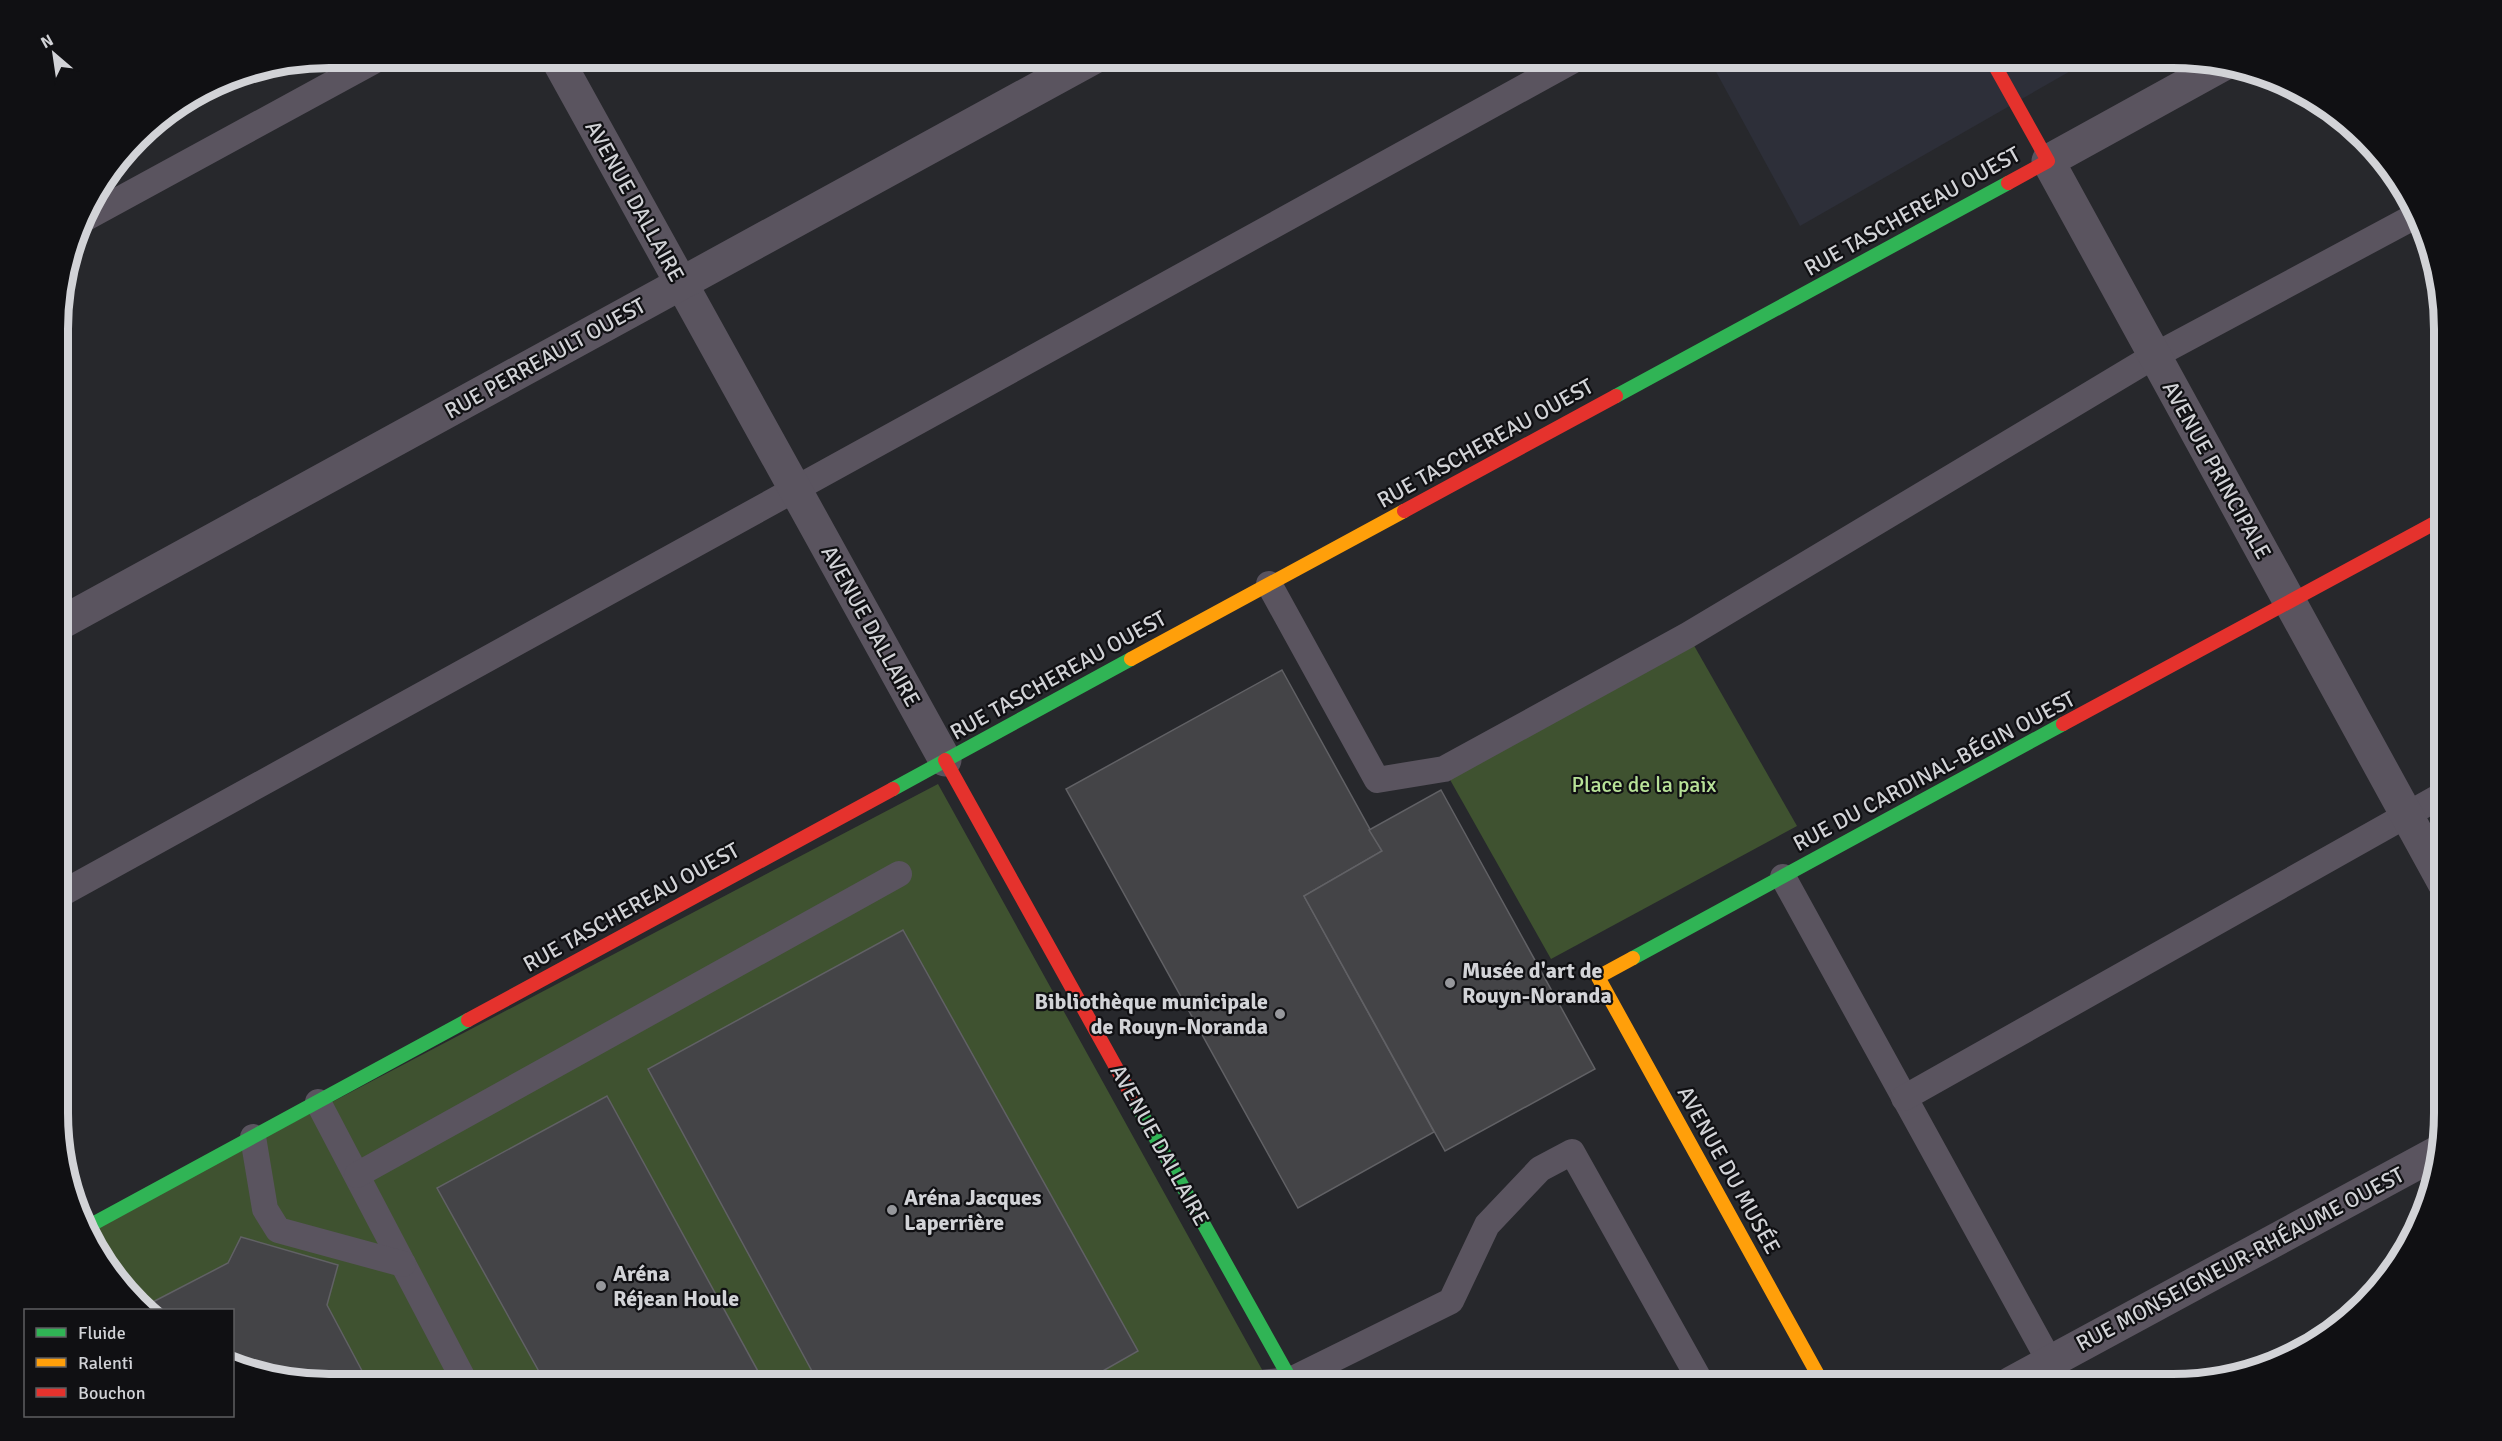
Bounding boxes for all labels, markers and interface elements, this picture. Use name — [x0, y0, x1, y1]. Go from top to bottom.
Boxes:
north arrow — [24, 24, 84, 84]
text: N — [37, 30, 57, 53]
street label: AVENUE DALLAIRE — [580, 116, 690, 286]
street label: RUE TASCHEREAU OUEST — [1799, 140, 2025, 282]
street label: RUE PERREAULT OUEST — [440, 291, 650, 424]
street label: RUE TASCHEREAU OUEST — [1372, 372, 1598, 514]
street label: AVENUE PRINCIPALE — [2157, 376, 2277, 564]
street label: AVENUE DALLAIRE — [816, 541, 926, 711]
street label: RUE TASCHEREAU OUEST — [945, 604, 1171, 746]
street label: RUE DU CARDINAL-BÉGIN OUEST — [1788, 685, 2080, 857]
park label: Place de la paix — [1572, 771, 1716, 798]
street label: RUE TASCHEREAU OUEST — [518, 836, 744, 978]
place label: Musée d'art de Rouyn-Noranda — [1462, 957, 1612, 1009]
marker: Musée d'art de Rouyn-Noranda — [1443, 976, 1457, 990]
place label: Bibliothèque municipale de Rouyn-Noranda — [1034, 988, 1268, 1040]
marker: Bibliothèque municipale de Rouyn-Noranda — [1273, 1007, 1287, 1021]
street label: AVENUE DALLAIRE — [1105, 1060, 1215, 1230]
street label: AVENUE DU MUSÉE — [1672, 1081, 1786, 1259]
street label: RUE MONSEIGNEUR-RHÉAUME OUEST — [2071, 1161, 2409, 1357]
place label: Aréna Jacques Laperrière — [904, 1184, 1042, 1236]
marker: Aréna Jacques Laperrière — [885, 1203, 899, 1217]
place label: Aréna Réjean Houle — [613, 1260, 739, 1312]
marker: Aréna Réjean Houle — [594, 1279, 608, 1293]
legend — [24, 1309, 234, 1417]
text: Fluide — [78, 1322, 126, 1344]
text: Ralenti — [78, 1352, 133, 1374]
text: Bouchon — [78, 1382, 146, 1404]

